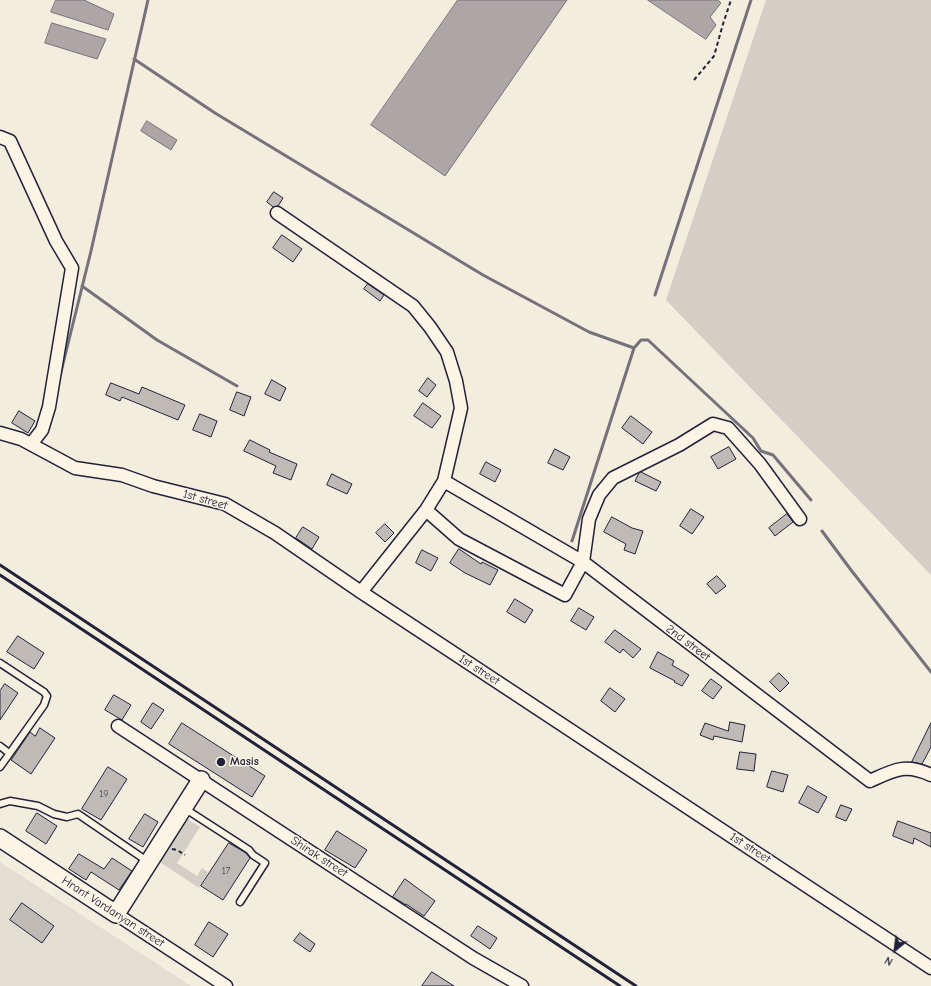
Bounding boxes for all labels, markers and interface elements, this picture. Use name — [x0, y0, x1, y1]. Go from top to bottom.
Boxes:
street label: 1st street — [181, 487, 229, 513]
street label: 2nd street — [663, 622, 713, 664]
street label: 1st street — [456, 652, 502, 688]
place label: Masis — [230, 755, 259, 769]
marker: Masis — [215, 756, 227, 768]
house number: 19 — [99, 788, 109, 800]
street label: 1st street — [727, 830, 773, 866]
street label: Shirak street — [288, 833, 350, 881]
house number: 17 — [222, 865, 230, 877]
street label: Hrant Vardanyan street — [59, 873, 167, 951]
north arrow — [875, 930, 915, 970]
text: N — [883, 954, 895, 968]

